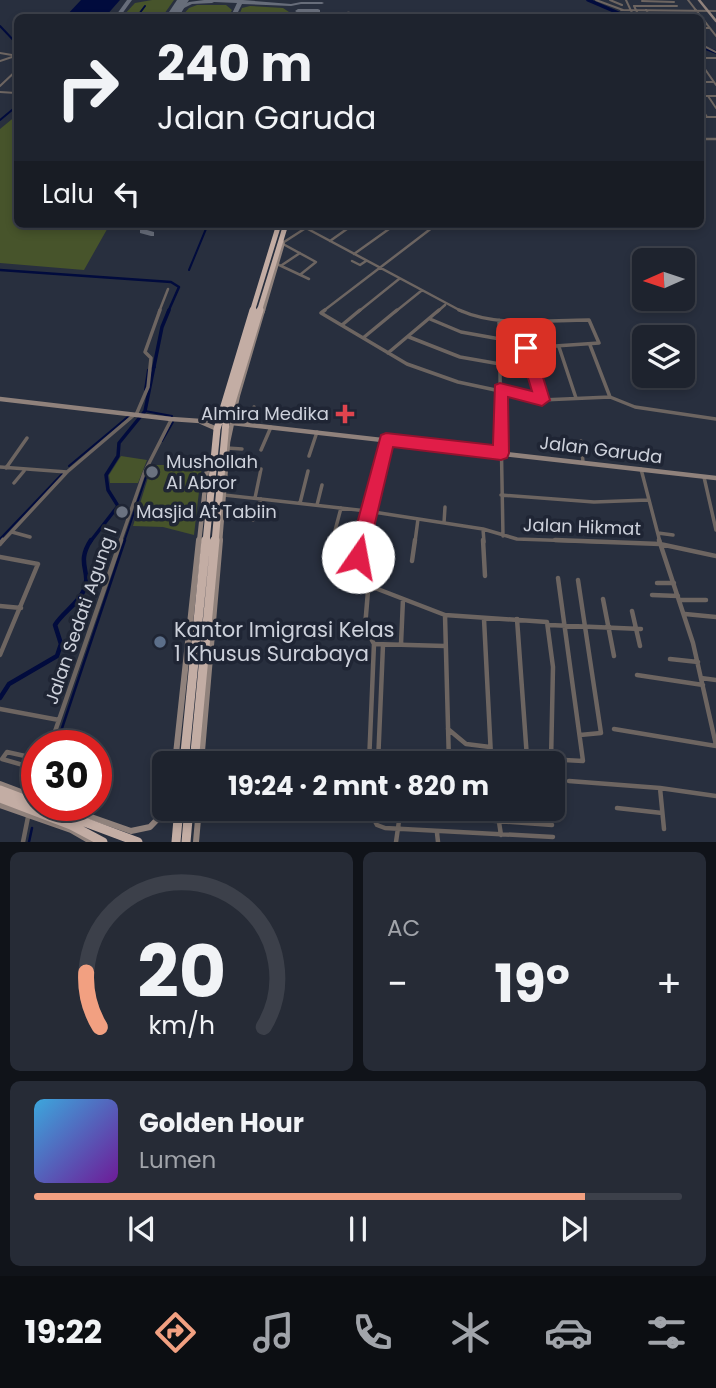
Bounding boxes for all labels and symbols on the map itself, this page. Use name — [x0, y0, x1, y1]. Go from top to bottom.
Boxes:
north arrow — [632, 248, 695, 312]
pin — [496, 318, 556, 378]
place label: Almira Medika — [201, 401, 329, 426]
marker: Almira Medika — [335, 404, 355, 424]
street label: Jalan Garuda — [538, 430, 664, 469]
place label: Mushollah Al Abror — [166, 449, 258, 495]
marker: Mushollah Al Abror — [144, 464, 160, 480]
place label: Masjid At Tabiin — [136, 499, 277, 524]
marker: Masjid At Tabiin — [114, 504, 130, 520]
street label: Jalan Hikmat — [523, 512, 641, 541]
position arrow — [321, 520, 395, 594]
street label: Jalan Sedati Agung I — [39, 524, 122, 707]
place label: Kantor Imigrasi Kelas 1 Khusus Surabaya — [174, 615, 395, 668]
marker: Kantor Imigrasi Kelas 1 Khusus Surabaya — [152, 634, 168, 650]
speed limit sign: 30 — [21, 730, 112, 821]

